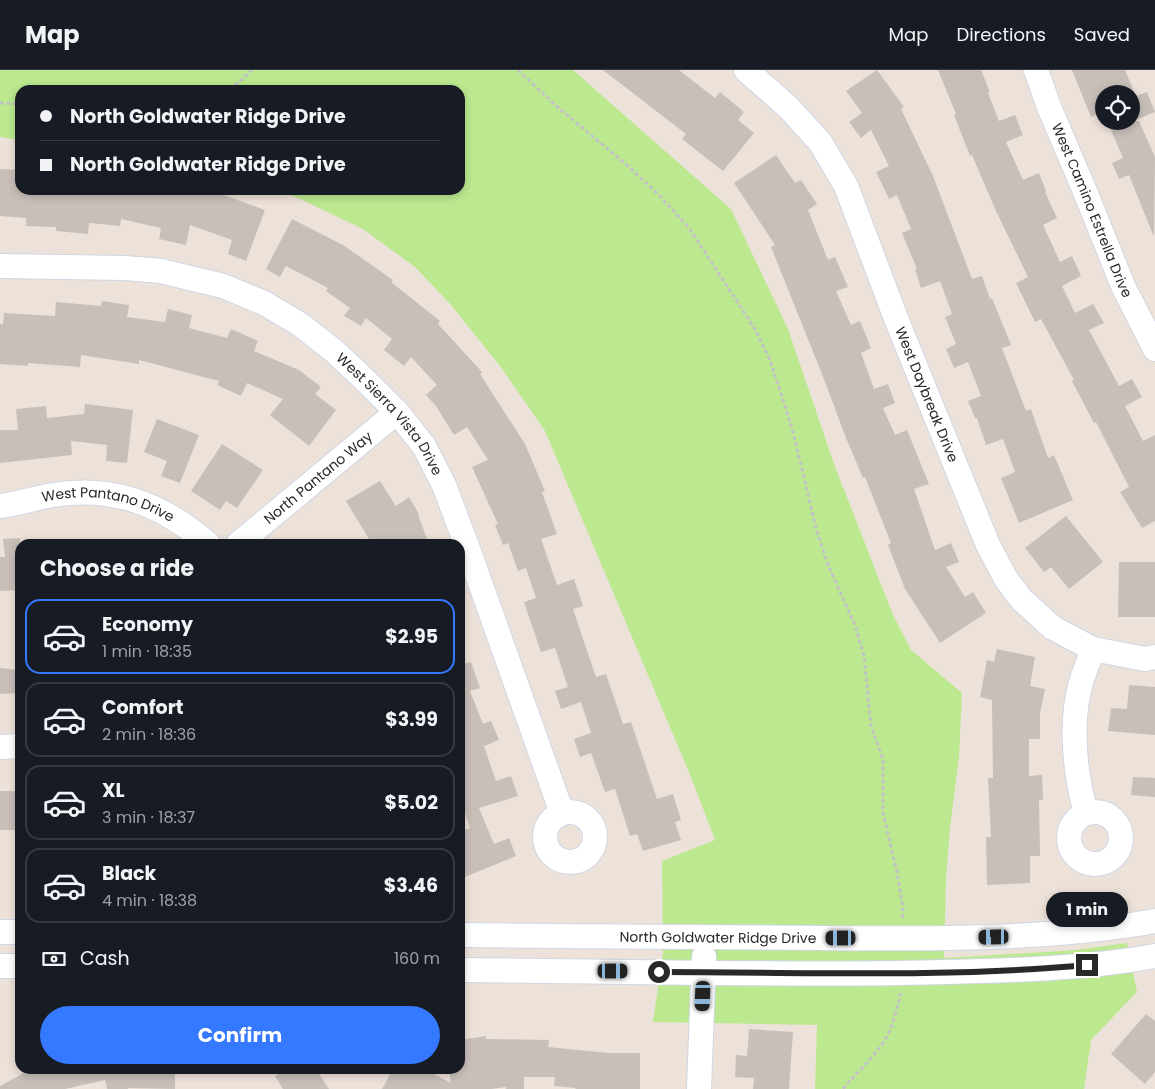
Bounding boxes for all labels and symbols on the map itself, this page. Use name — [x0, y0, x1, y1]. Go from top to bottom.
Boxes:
street label: West Camino Estrella Drive — [1047, 120, 1137, 301]
street label: West Daybreak Drive — [890, 324, 963, 465]
street label: West Sierra Vista Drive — [332, 348, 447, 479]
street label: North Pantano Way — [259, 426, 377, 529]
street label: West Pantano Drive — [40, 482, 178, 527]
callout: 1 min — [1046, 892, 1128, 928]
street label: North Goldwater Ridge Drive — [619, 927, 817, 948]
car — [978, 929, 1009, 945]
car — [826, 931, 856, 946]
route end — [1076, 954, 1098, 976]
route start — [648, 961, 670, 983]
car — [598, 964, 628, 979]
car — [694, 981, 711, 1011]

